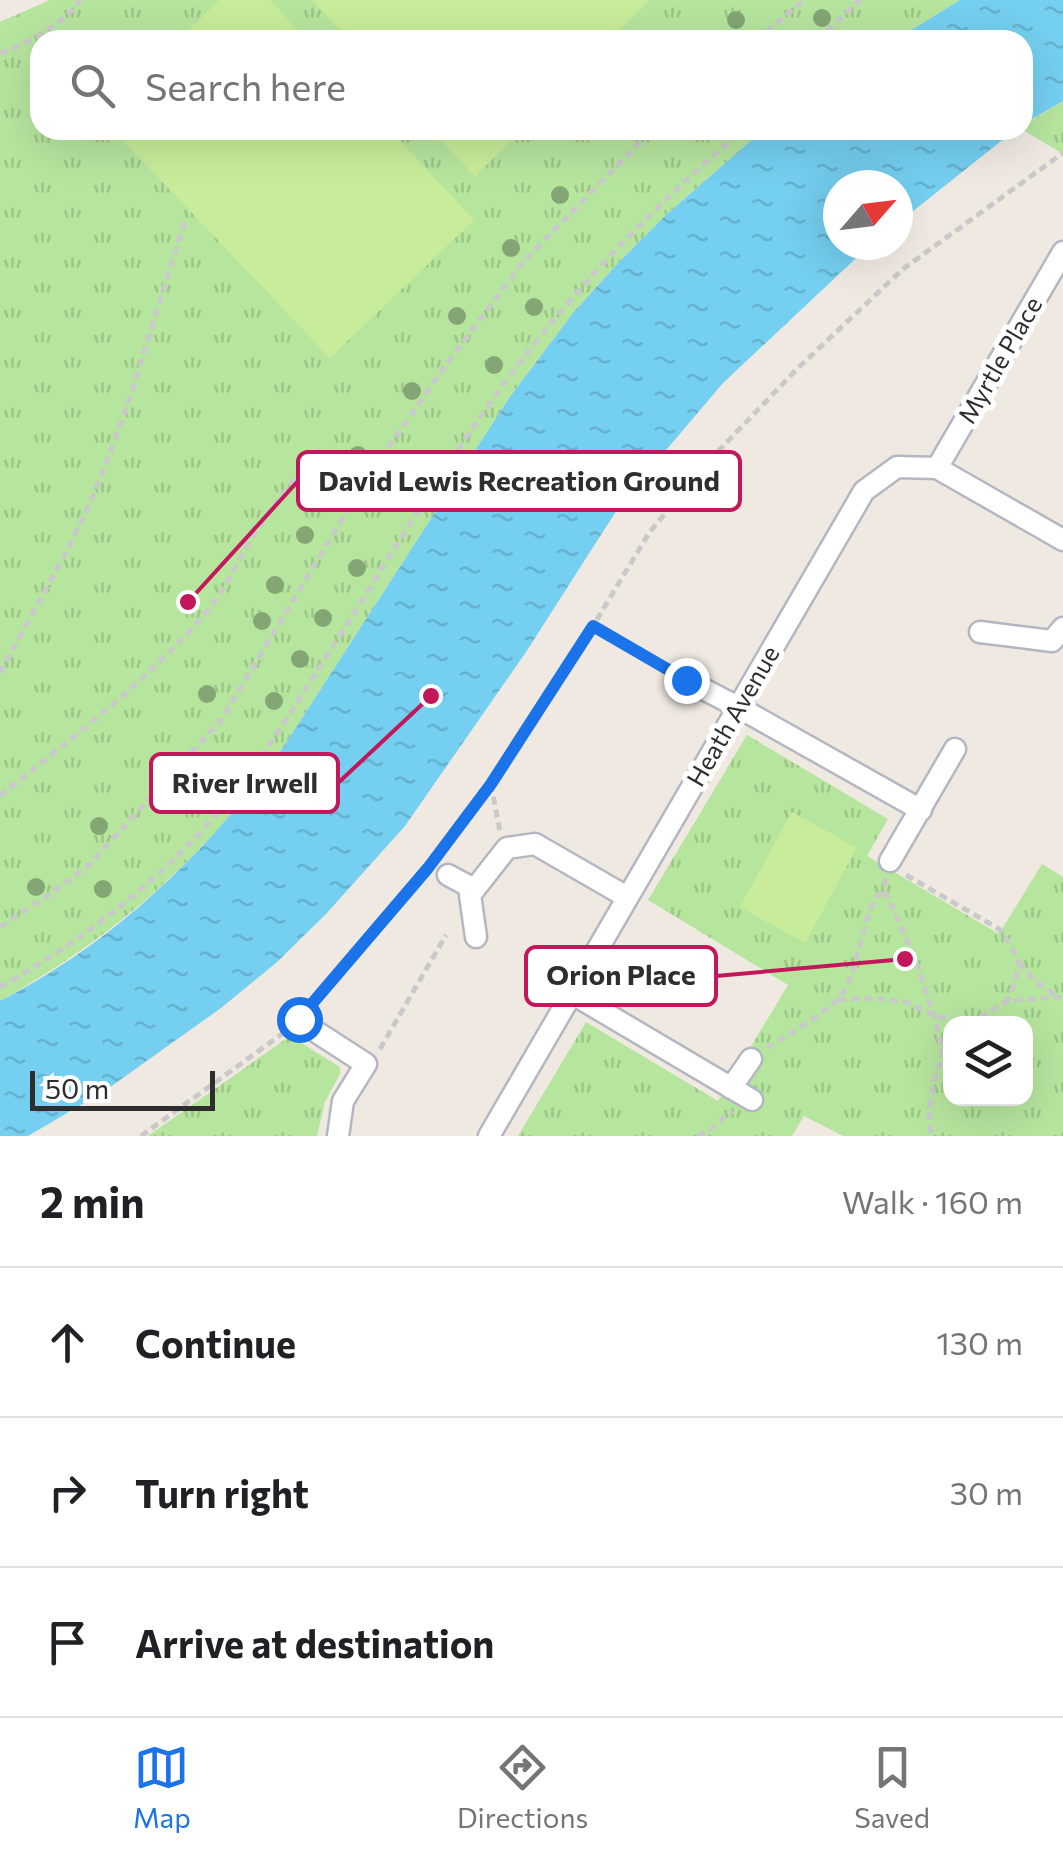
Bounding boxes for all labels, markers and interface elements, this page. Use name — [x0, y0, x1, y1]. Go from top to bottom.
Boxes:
search box — [30, 30, 1033, 140]
icon: search — [65, 58, 120, 113]
text: Search here — [145, 62, 346, 109]
north arrow — [823, 170, 913, 260]
street label: Myrtle Place — [951, 291, 1047, 428]
callout: David Lewis Recreation Ground — [298, 452, 740, 510]
text: David Lewis Recreation Ground — [318, 463, 720, 497]
street label: Heath Avenue — [680, 640, 785, 791]
route end — [664, 658, 710, 704]
callout: River Irwell — [151, 754, 338, 812]
text: River Irwell — [172, 765, 318, 799]
callout: Orion Place — [526, 947, 716, 1005]
text: Orion Place — [546, 957, 696, 991]
route start — [277, 997, 323, 1043]
map controls — [943, 1016, 1033, 1106]
button: layers — [943, 1016, 1033, 1106]
scale bar — [30, 1066, 215, 1110]
text: 50 m — [45, 1071, 109, 1105]
text: 2 min — [40, 1175, 145, 1227]
text: Walk · 160 m — [842, 1181, 1023, 1221]
icon: ahead — [40, 1315, 95, 1370]
text: Continue — [135, 1319, 296, 1366]
text: 130 m — [936, 1322, 1023, 1362]
icon: right — [40, 1465, 95, 1520]
text: Turn right — [135, 1469, 309, 1516]
text: 30 m — [950, 1472, 1023, 1512]
icon: arrive — [40, 1615, 95, 1670]
text: Arrive at destination — [135, 1619, 494, 1666]
tab: Map — [133, 1740, 191, 1834]
tab: Directions — [457, 1740, 588, 1834]
tab: Saved — [854, 1740, 930, 1834]

